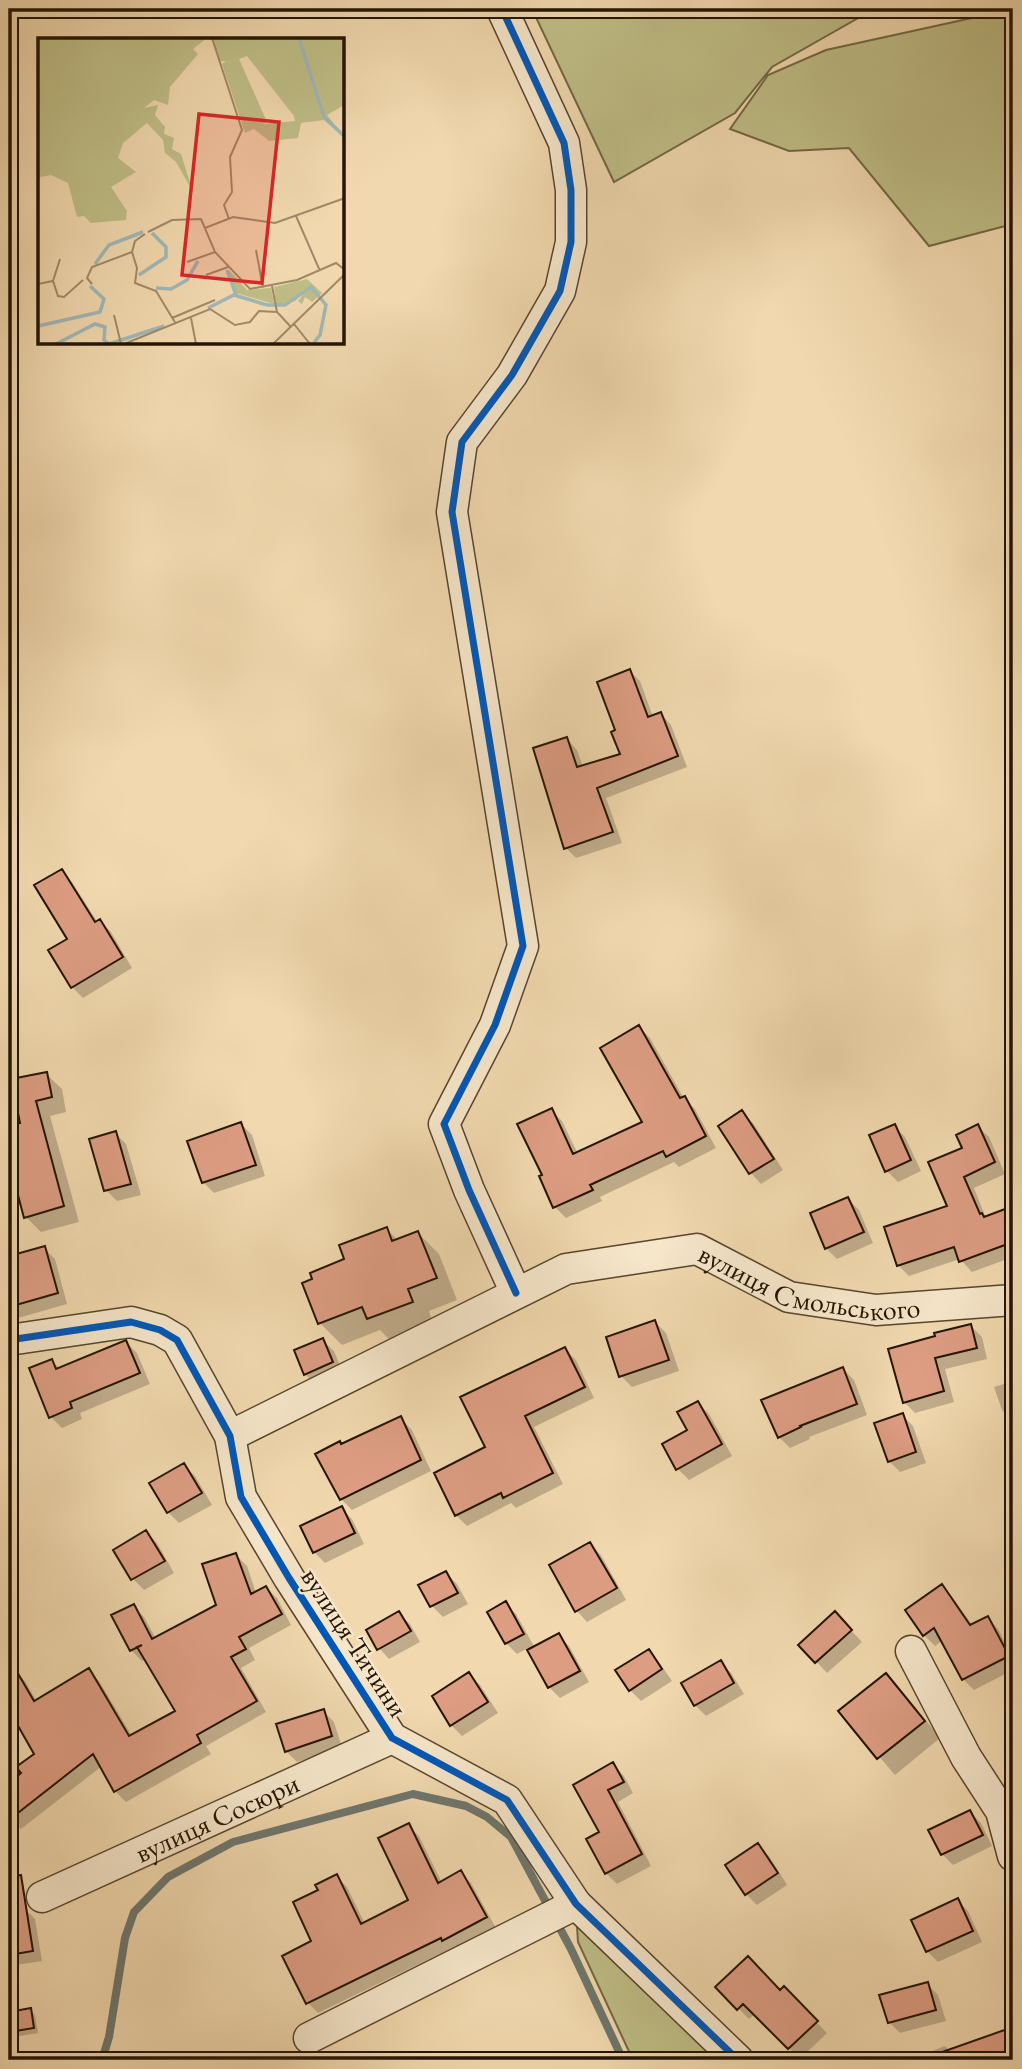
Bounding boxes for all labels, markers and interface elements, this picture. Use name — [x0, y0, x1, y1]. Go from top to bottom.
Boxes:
inset map — [38, 38, 345, 345]
street label: вулиця Смольського — [693, 1235, 922, 1328]
street label: вулиця Тичини — [293, 1560, 417, 1724]
street label: вулиця Сосюри — [129, 1765, 305, 1870]

